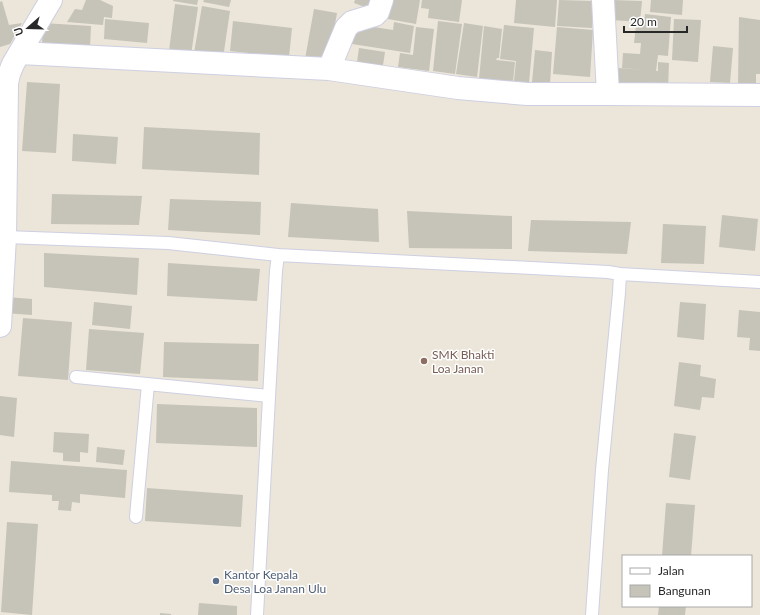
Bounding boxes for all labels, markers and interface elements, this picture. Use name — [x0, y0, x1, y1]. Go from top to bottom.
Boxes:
north arrow — [8, 8, 48, 48]
scale bar — [624, 8, 687, 34]
text: 20 m — [630, 14, 657, 29]
text: U — [11, 26, 26, 38]
place label: SMK Bhakti Loa Janan — [432, 347, 494, 376]
marker: SMK Bhakti Loa Janan — [419, 356, 429, 366]
legend — [622, 555, 752, 607]
text: Jalan — [658, 563, 684, 578]
place label: Kantor Kepala Desa Loa Janan Ulu — [224, 567, 326, 596]
marker: Kantor Kepala Desa Loa Janan Ulu — [211, 576, 221, 586]
text: Bangunan — [658, 583, 711, 598]

